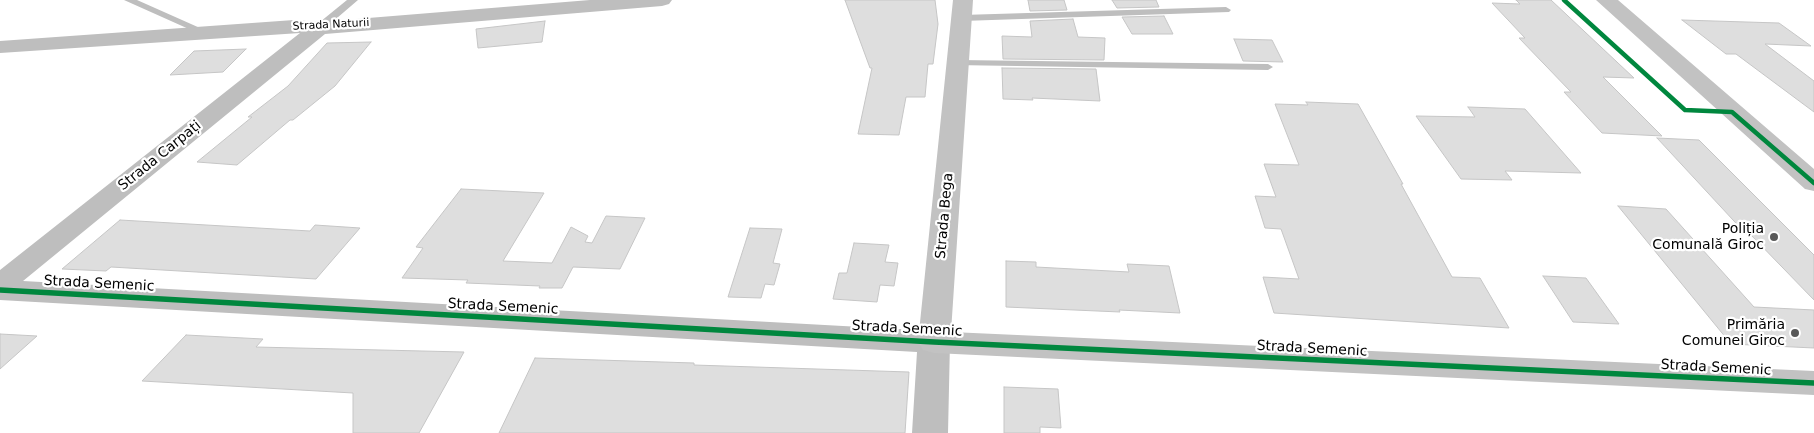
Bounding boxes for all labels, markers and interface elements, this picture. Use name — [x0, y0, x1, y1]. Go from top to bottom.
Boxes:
street label: Strada Naturii — [292, 16, 370, 34]
street label: Strada Carpați — [115, 118, 205, 194]
street label: Strada Bega — [933, 172, 957, 260]
place label: Poliția Comunală Giroc — [1652, 221, 1764, 253]
marker: Poliția Comunală Giroc — [1768, 231, 1780, 243]
street label: Strada Semenic — [43, 273, 155, 295]
street label: Strada Semenic — [447, 296, 559, 318]
place label: Primăria Comunei Giroc — [1682, 317, 1785, 350]
street label: Strada Semenic — [851, 318, 963, 340]
marker: Primăria Comunei Giroc — [1789, 327, 1801, 339]
street label: Strada Semenic — [1256, 338, 1368, 360]
street label: Strada Semenic — [1660, 357, 1772, 379]

